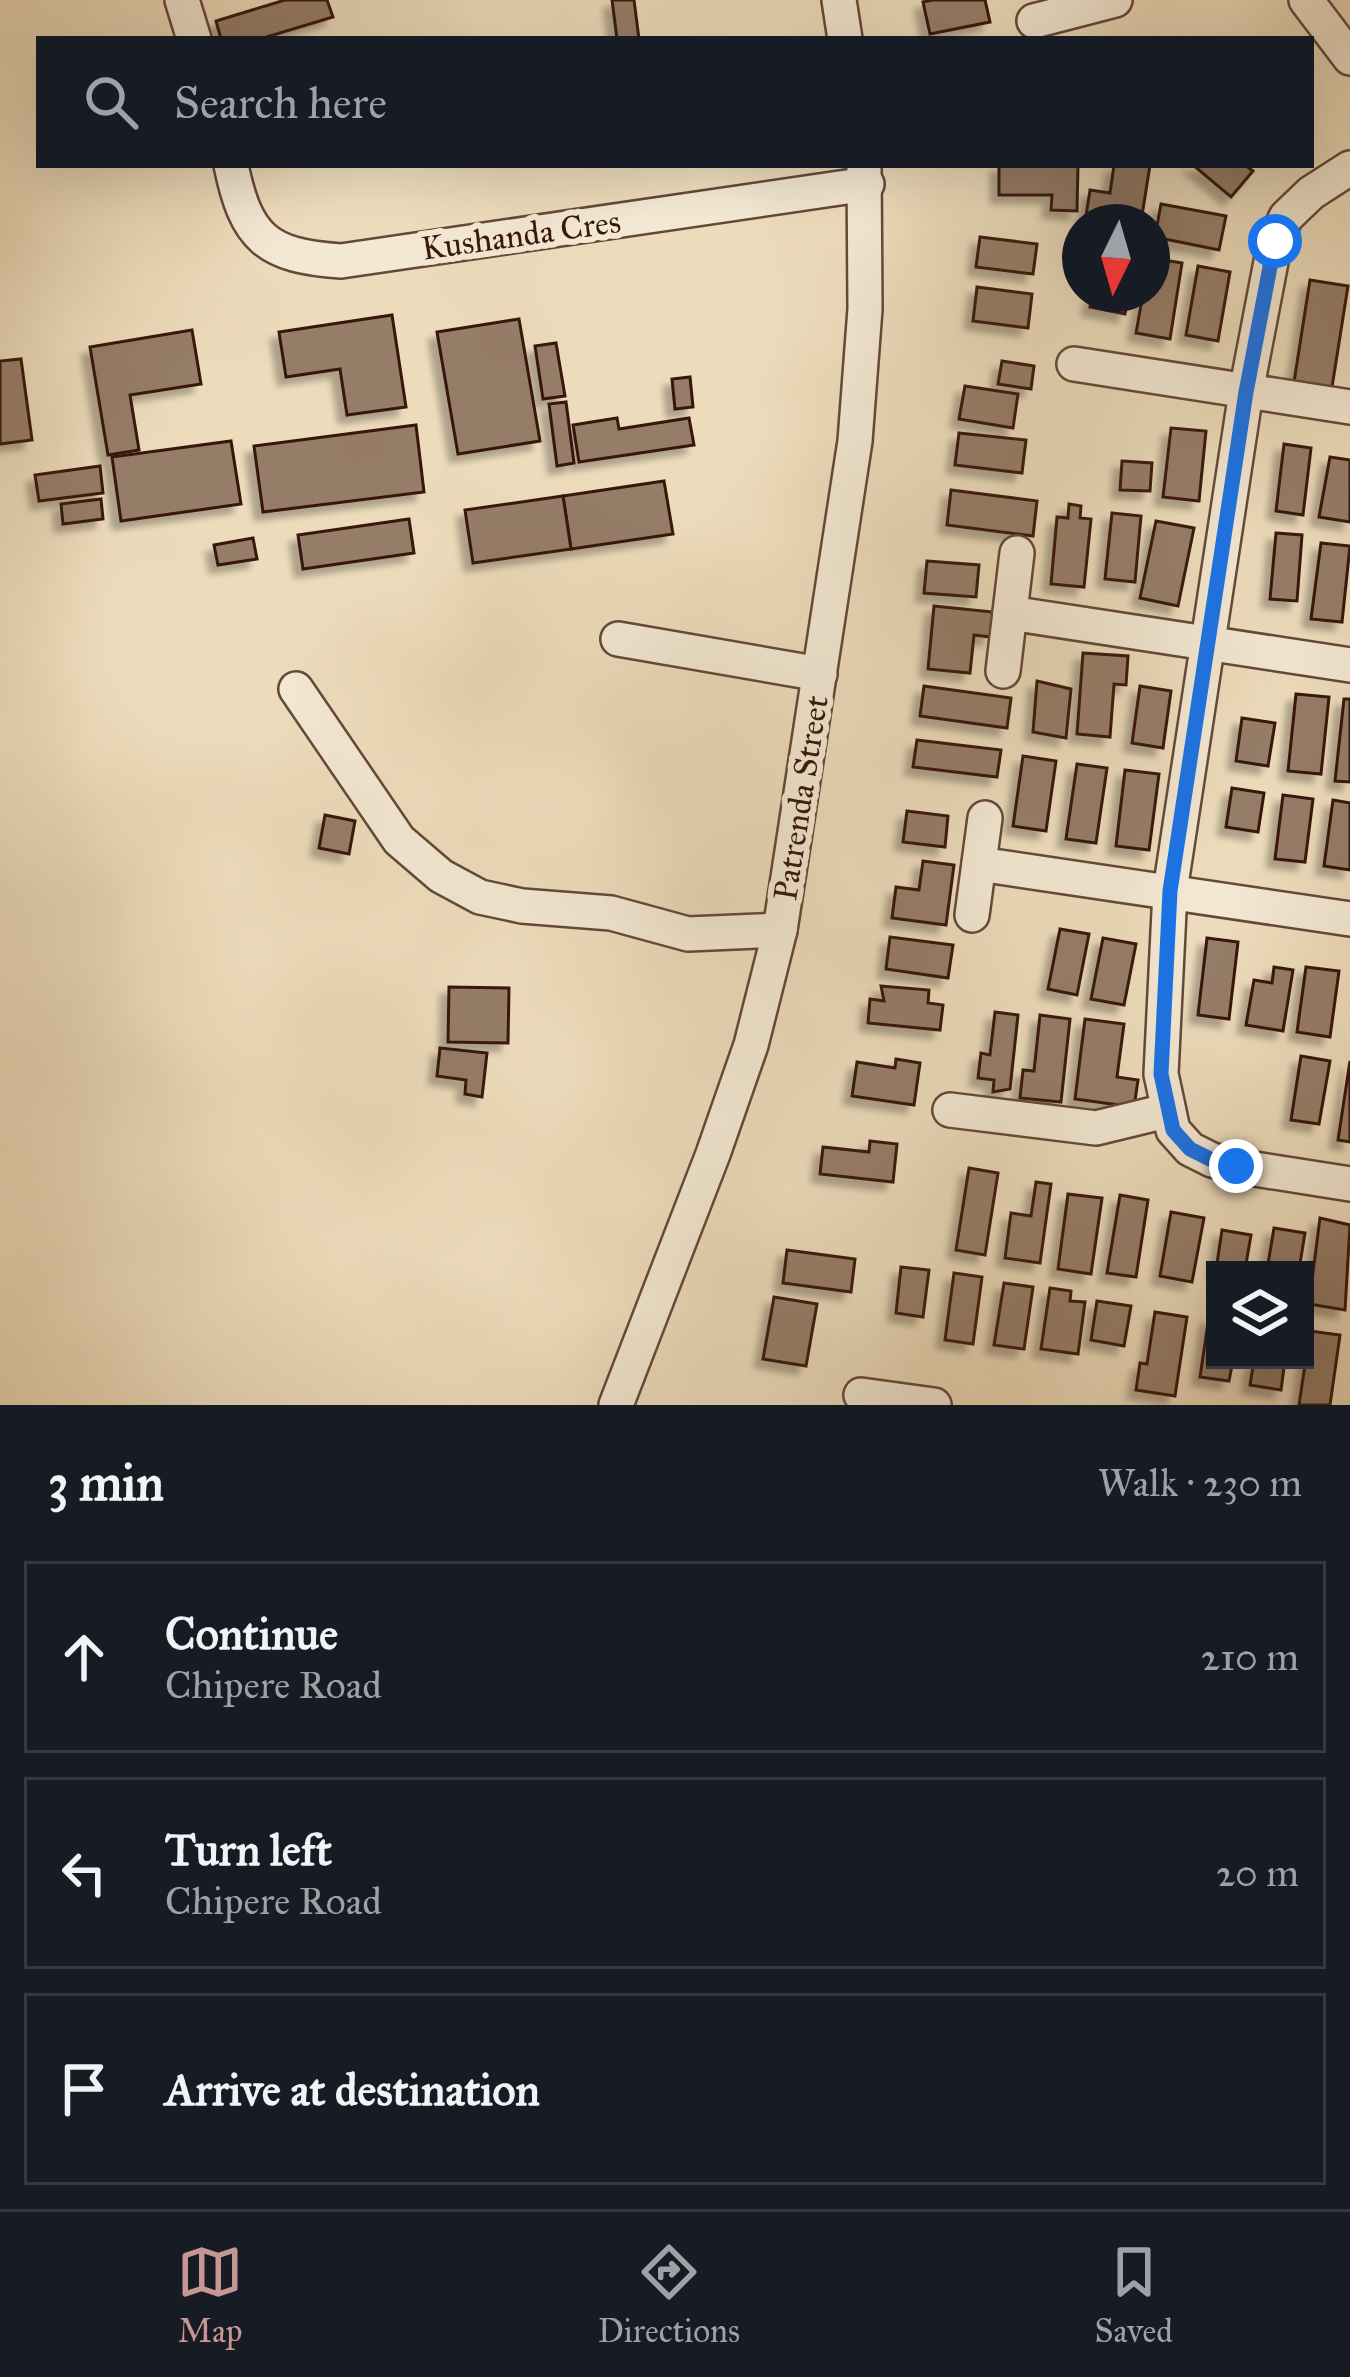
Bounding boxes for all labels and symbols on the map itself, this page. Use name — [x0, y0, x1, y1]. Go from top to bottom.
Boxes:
street label: Kushanda Cres — [419, 201, 623, 269]
north arrow — [1062, 204, 1170, 312]
route start — [1248, 214, 1302, 268]
street label: Patrenda Street — [765, 692, 837, 903]
route end — [1209, 1139, 1263, 1193]

